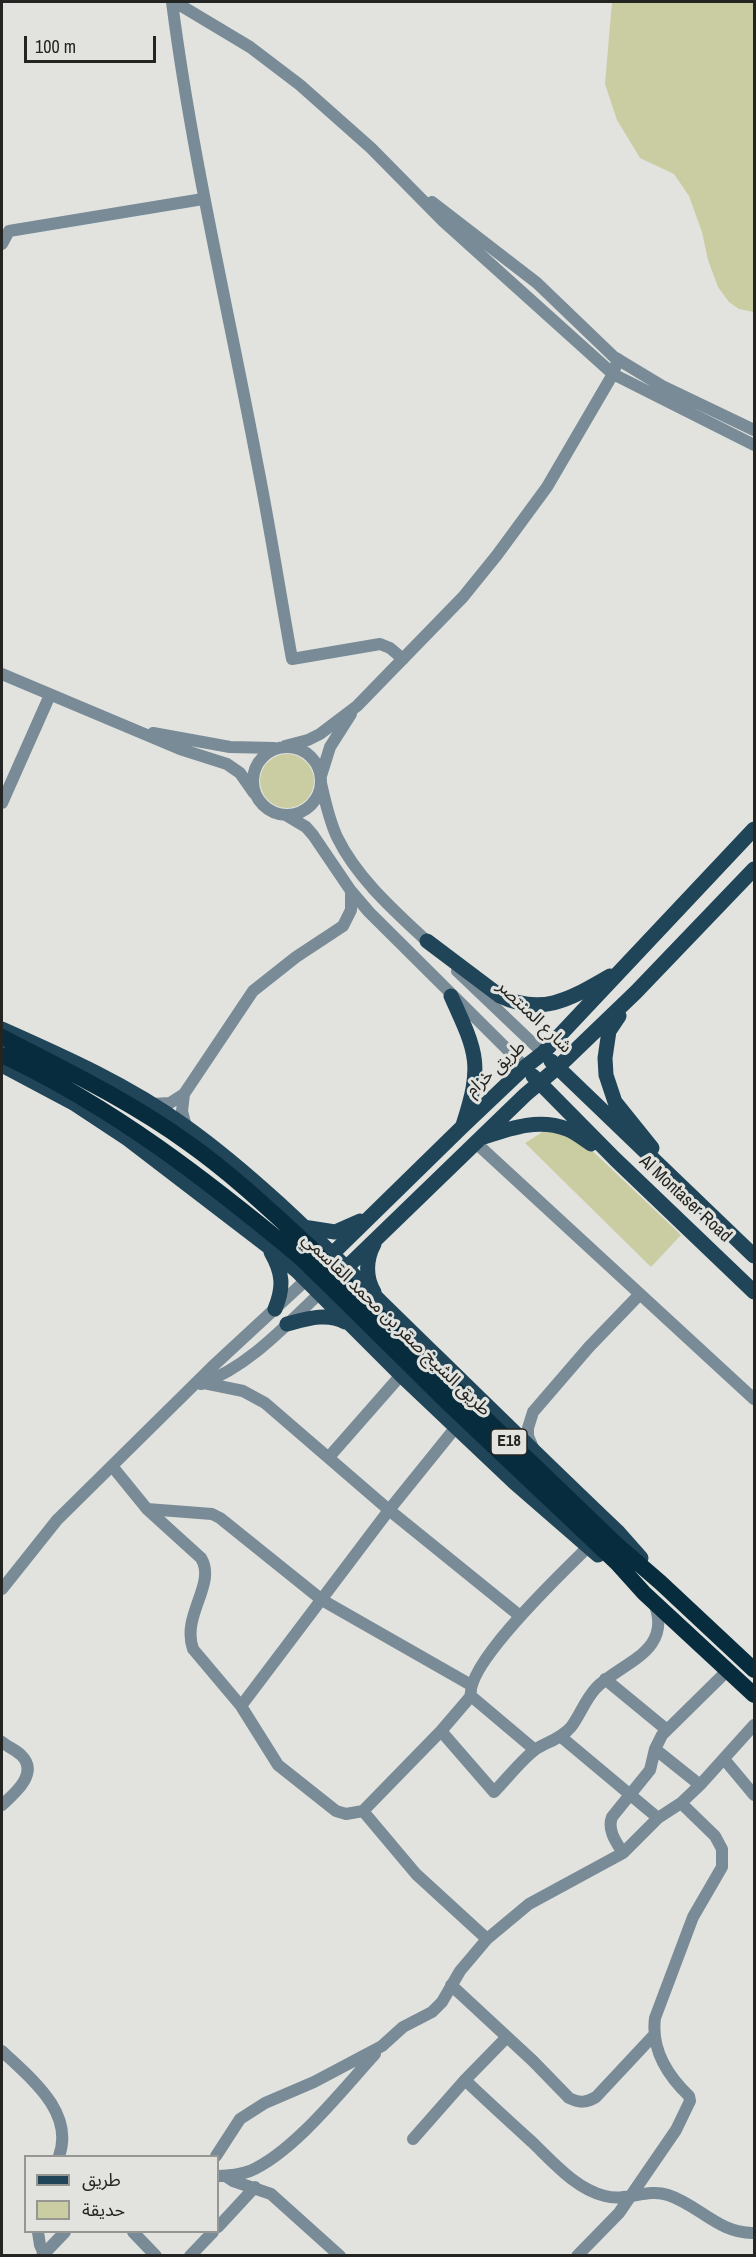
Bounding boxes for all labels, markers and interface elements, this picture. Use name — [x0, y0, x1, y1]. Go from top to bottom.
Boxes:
scale bar — [27, 24, 159, 62]
text: 100 m — [35, 34, 76, 59]
street label: شارع المنتصر — [492, 976, 576, 1058]
street label: طريق خزام — [462, 1037, 530, 1101]
street label: Al Montaser Road — [634, 1151, 736, 1247]
street label: طريق الشيخ صقر بن محمد القاسمي — [297, 1229, 495, 1421]
road number: E18 — [491, 1429, 527, 1455]
legend — [24, 2155, 219, 2233]
text: طريق — [82, 2167, 121, 2192]
text: حديقة — [82, 2197, 125, 2222]

